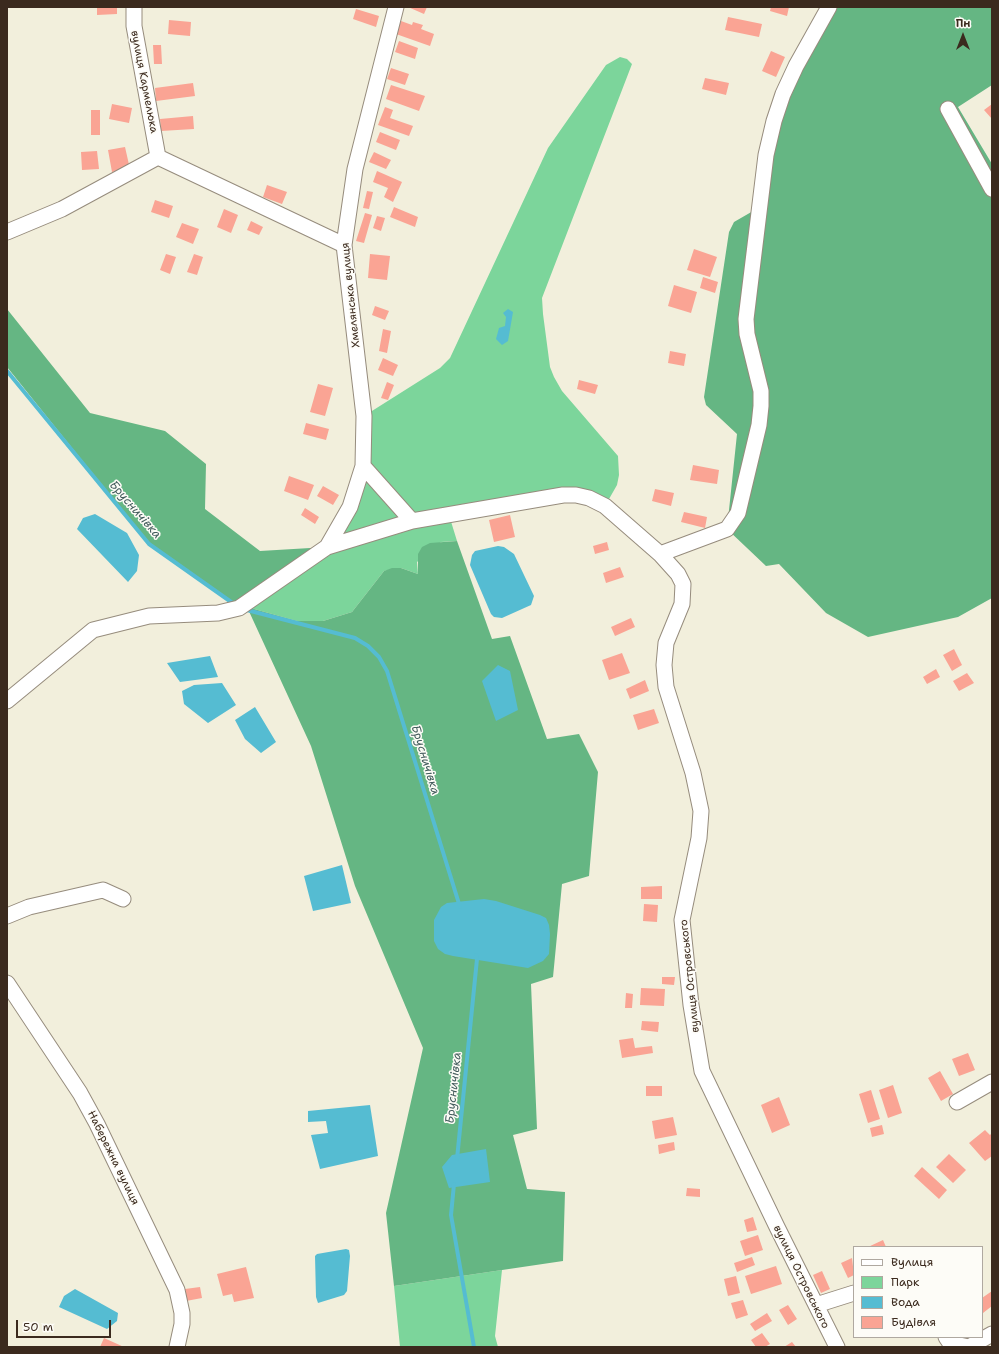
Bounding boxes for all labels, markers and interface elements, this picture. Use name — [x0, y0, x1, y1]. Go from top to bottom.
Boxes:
north arrow — [943, 16, 983, 56]
text: Пн — [956, 16, 970, 31]
street label: вулиця Кармелюка — [128, 29, 160, 135]
street label: Хмелянська вулиця — [339, 242, 363, 348]
water label: Брусничівка — [106, 478, 164, 542]
water label: Брусничівка — [408, 724, 442, 796]
street label: вулиця Островського — [677, 919, 703, 1033]
water label: Брусничівка — [443, 1052, 465, 1124]
street label: Набережна вулиця — [84, 1109, 142, 1207]
street label: вулиця Островського — [770, 1223, 832, 1331]
legend — [853, 1246, 983, 1338]
text: Вулиця — [891, 1254, 933, 1270]
text: Парк — [891, 1274, 919, 1290]
text: Вода — [891, 1294, 920, 1310]
scale bar — [18, 1312, 113, 1338]
text: Будівля — [891, 1314, 936, 1330]
text: 50 m — [23, 1319, 53, 1335]

